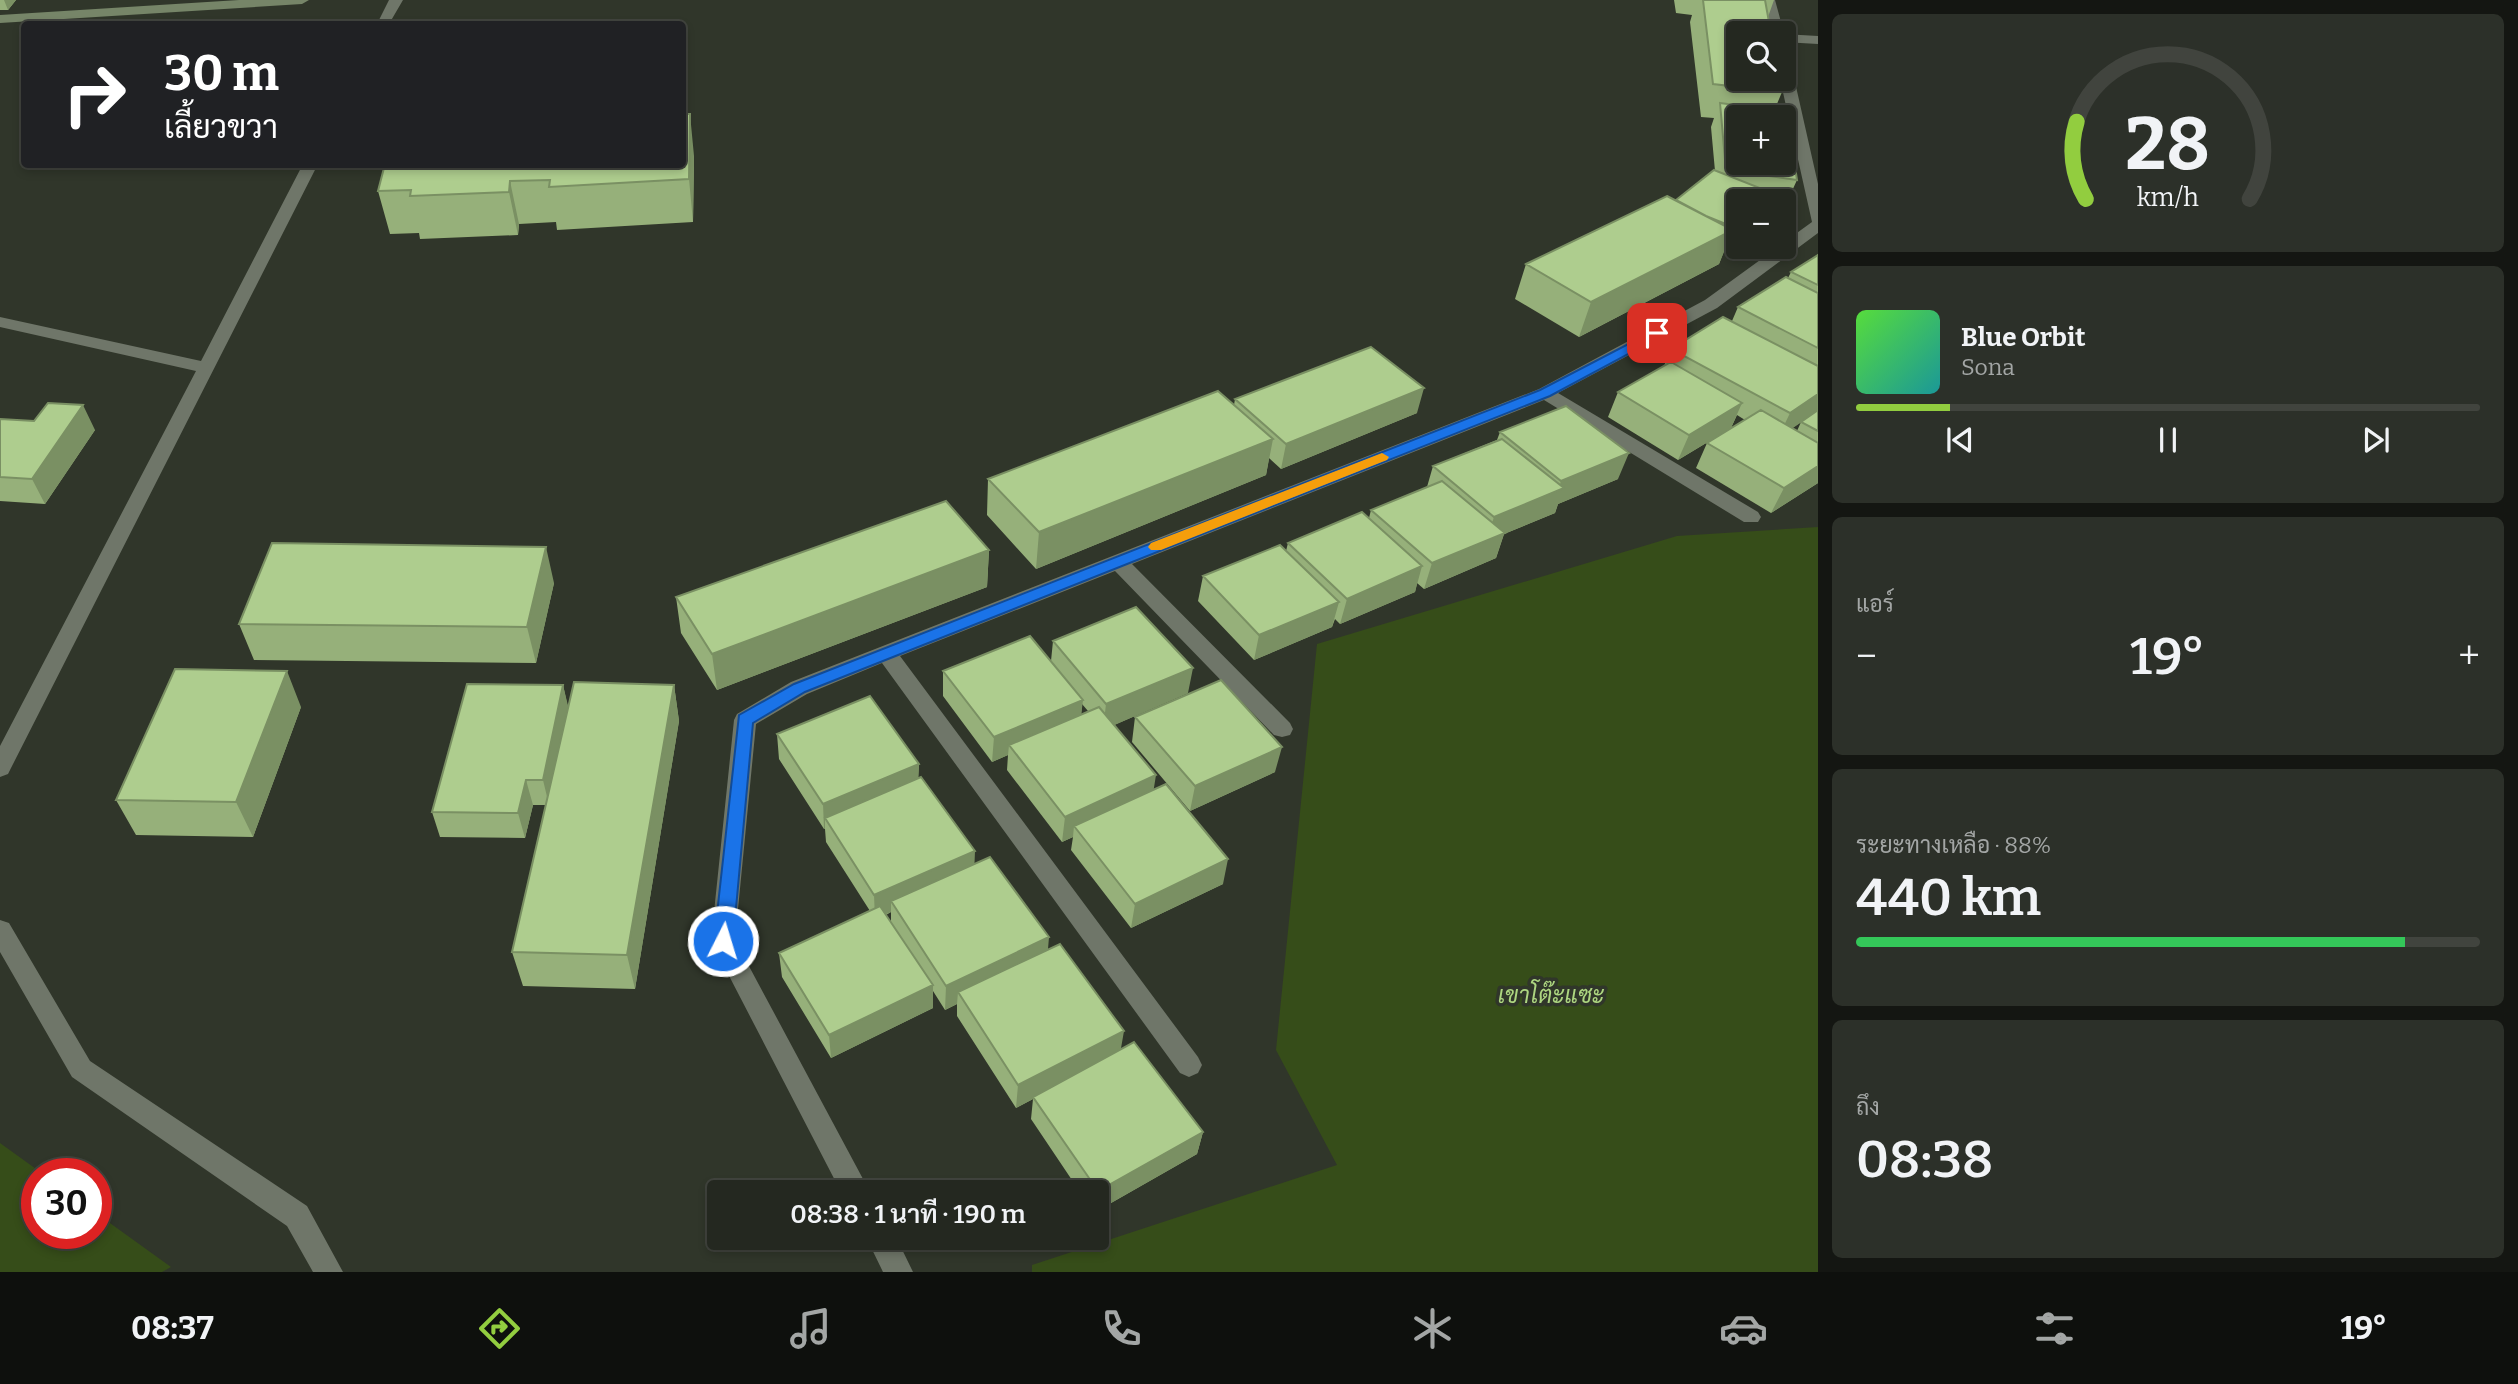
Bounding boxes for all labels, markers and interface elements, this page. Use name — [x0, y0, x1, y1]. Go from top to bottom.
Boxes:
map controls — [1726, 21, 1796, 259]
button: search — [1726, 21, 1796, 91]
text: 30 m — [164, 44, 279, 103]
icon: right — [49, 49, 140, 140]
text: 28 — [2126, 101, 2210, 188]
button: + — [1726, 105, 1796, 175]
text: เลี้ยวขวา — [164, 108, 278, 146]
text: km/h — [2137, 183, 2199, 213]
button: − — [1726, 189, 1796, 259]
pin — [1627, 303, 1687, 363]
icon: arrive — [1638, 314, 1676, 352]
text: Blue Orbit — [1961, 322, 2085, 353]
text: Sona — [1961, 353, 2015, 381]
icon: previous — [1941, 421, 1979, 459]
icon: pause — [2149, 421, 2187, 459]
icon: next — [2357, 421, 2395, 459]
text: แอร์ — [1856, 590, 1894, 618]
text: 19° — [2130, 625, 2205, 688]
text: − — [1856, 633, 1877, 679]
text: + — [2458, 633, 2480, 679]
text: ระยะทางเหลือ · 88% — [1856, 831, 2051, 859]
text: 440 km — [1856, 866, 2041, 929]
position arrow — [686, 904, 760, 978]
park label: เขาโต๊ะแซะ — [1498, 979, 1605, 1009]
text: ถึง — [1856, 1093, 1880, 1121]
text: 08:38 — [1856, 1128, 1993, 1191]
speed limit sign: 30 — [21, 1158, 112, 1249]
text: 08:38 · 1 นาที · 190 m — [790, 1199, 1026, 1230]
icon: directions — [475, 1304, 524, 1353]
icon: music — [786, 1304, 835, 1353]
icon: phone — [1097, 1304, 1146, 1353]
icon: climate — [1408, 1304, 1457, 1353]
icon: car — [1719, 1304, 1768, 1353]
icon: filters — [2030, 1304, 2079, 1353]
text: 08:37 — [131, 1309, 214, 1347]
text: 19° — [2340, 1309, 2387, 1347]

